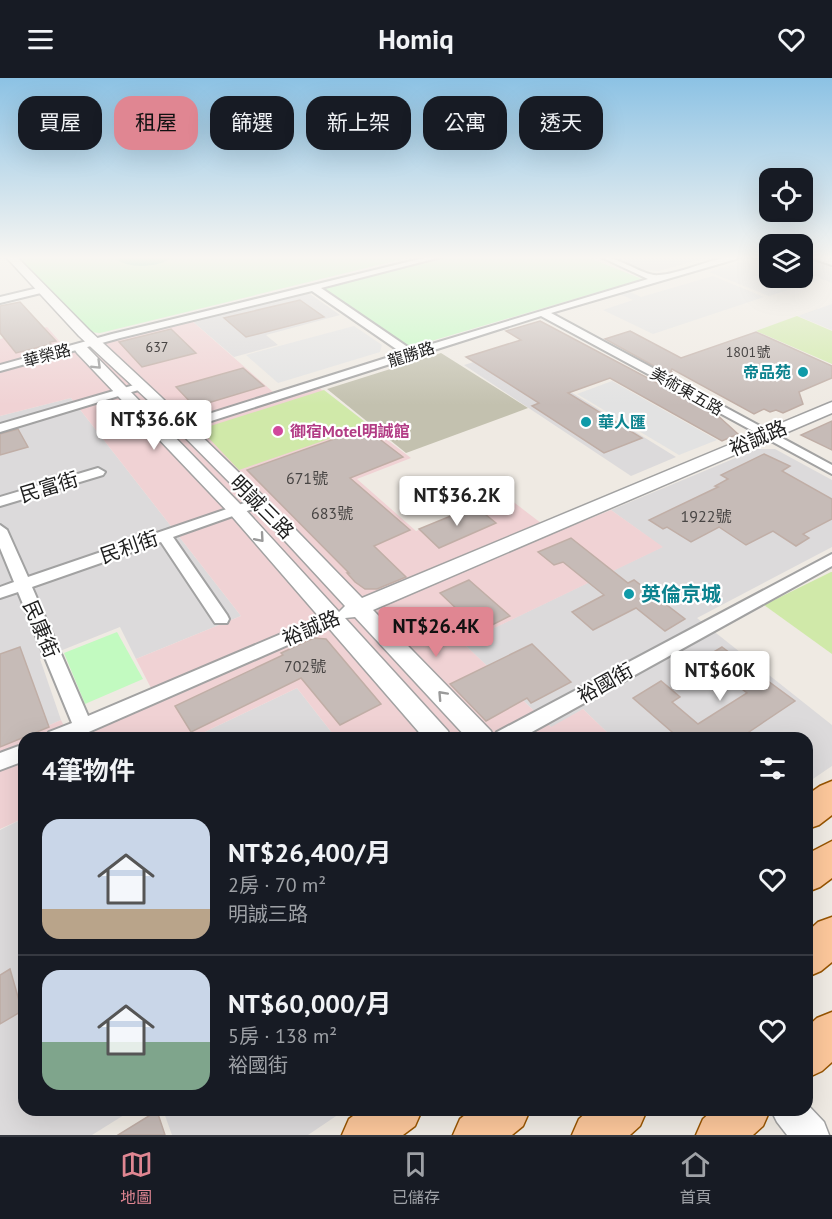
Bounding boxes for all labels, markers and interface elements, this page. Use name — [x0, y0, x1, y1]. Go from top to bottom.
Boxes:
text: Homiq — [378, 22, 454, 56]
icon: menu — [24, 23, 57, 56]
icon: heart — [775, 23, 808, 56]
chip: 買屋 — [18, 96, 102, 150]
chip: 租屋 — [114, 96, 198, 150]
chip: 篩選 — [210, 96, 294, 150]
chip: 新上架 — [306, 96, 411, 150]
chip: 公寓 — [423, 96, 507, 150]
chip: 透天 — [519, 96, 603, 150]
map controls — [759, 168, 813, 288]
button: locate — [759, 168, 813, 222]
button: layers — [759, 234, 813, 288]
street label: 龍勝路 — [385, 337, 437, 371]
house number: 637 — [146, 338, 168, 356]
street label: 華榮路 — [21, 339, 73, 371]
house number: 1801號 — [726, 343, 770, 361]
one-way arrow — [90, 358, 101, 369]
place label: 帝品苑 — [743, 362, 791, 382]
street label: 美術東五路 — [647, 363, 727, 419]
marker: 帝品苑 — [796, 365, 810, 379]
pin: NT$36.6K — [92, 400, 216, 451]
text: NT$36.6K — [110, 406, 198, 432]
place label: 華人匯 — [598, 412, 646, 432]
street label: 裕誠路 — [725, 414, 791, 462]
marker: 華人匯 — [579, 415, 593, 429]
place label: 御宿Motel明誠館 — [290, 421, 410, 441]
marker: 御宿Motel明誠館 — [271, 424, 285, 438]
street label: 民富街 — [17, 466, 81, 508]
house number: 671號 — [286, 468, 328, 488]
street label: 明誠三路 — [225, 470, 299, 544]
pin: NT$36.2K — [395, 476, 519, 527]
text: NT$36.2K — [413, 482, 501, 508]
house number: 683號 — [311, 503, 353, 523]
house number: 1922號 — [681, 506, 731, 526]
street label: 民利街 — [96, 525, 162, 569]
one-way arrow — [253, 531, 264, 542]
place label: 英倫京城 — [641, 581, 721, 607]
marker: 英倫京城 — [622, 587, 636, 601]
street label: 民康街 — [17, 596, 65, 662]
street label: 裕誠路 — [278, 604, 344, 652]
pin: NT$26.4K — [374, 607, 498, 658]
text: NT$26.4K — [392, 613, 480, 639]
pin: NT$60K — [671, 651, 769, 702]
house number: 702號 — [284, 656, 326, 676]
street label: 裕國街 — [572, 657, 638, 709]
text: NT$60K — [685, 657, 755, 683]
one-way arrow — [438, 692, 449, 702]
icon: filters — [756, 752, 789, 785]
text: 4筆物件 — [42, 754, 135, 787]
text: NT$26,400/月 — [228, 836, 391, 869]
icon: home — [90, 843, 162, 915]
icon: heart — [756, 863, 789, 896]
text: 2房 · 70 m² — [228, 872, 326, 898]
text: 明誠三路 — [228, 901, 308, 927]
text: NT$60,000/月 — [228, 987, 391, 1020]
icon: home — [90, 994, 162, 1066]
icon: heart — [756, 1014, 789, 1047]
text: 5房 · 138 m² — [228, 1023, 337, 1049]
text: 裕國街 — [228, 1052, 288, 1078]
tab: 地圖 — [120, 1148, 153, 1208]
tab: 已儲存 — [392, 1148, 440, 1208]
tab: 首頁 — [679, 1148, 712, 1208]

